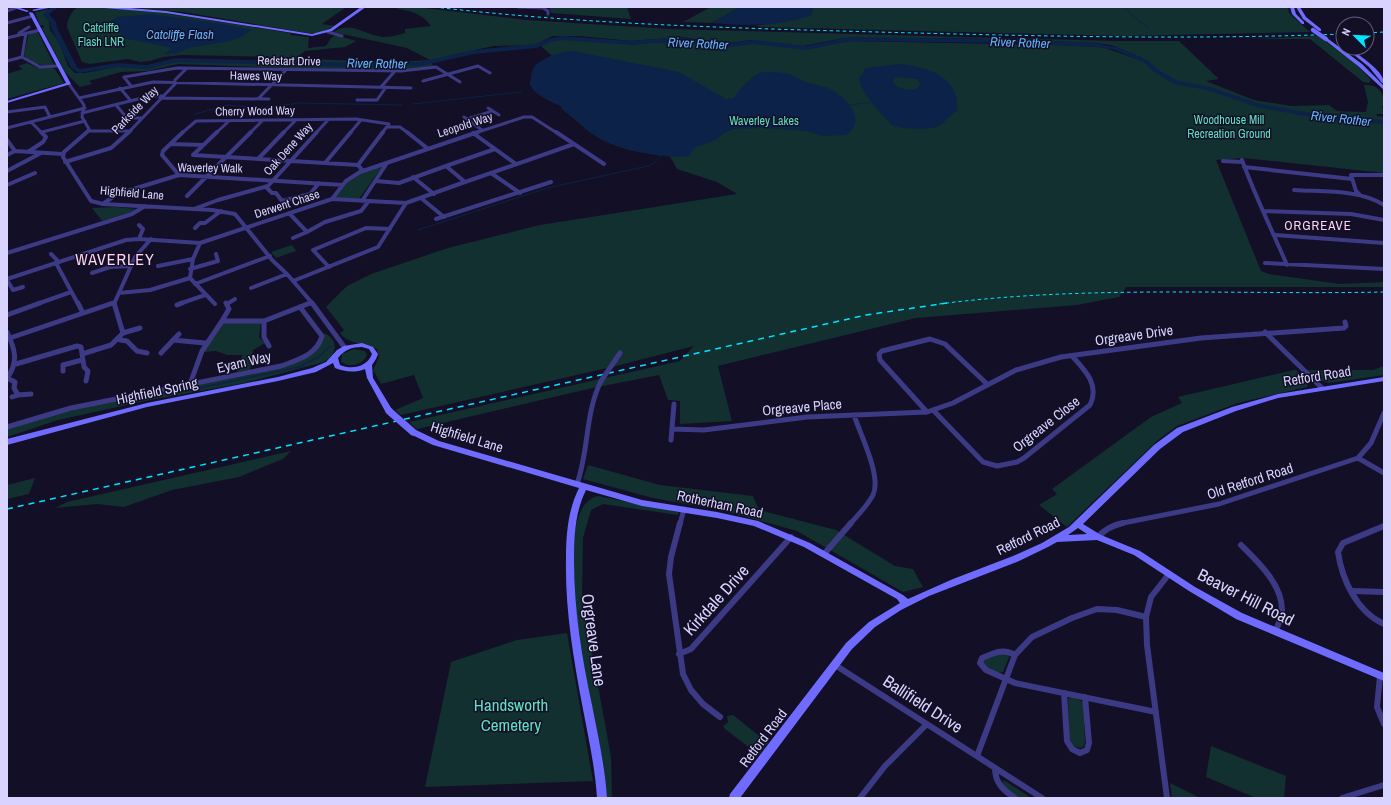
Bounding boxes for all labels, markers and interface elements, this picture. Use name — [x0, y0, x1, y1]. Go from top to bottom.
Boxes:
north arrow — [1335, 16, 1375, 56]
park label: Catcliffe Flash LNR — [78, 20, 124, 50]
water label: Catcliffe Flash — [146, 26, 214, 43]
text: N — [1338, 26, 1354, 38]
water label: River Rother — [667, 33, 729, 54]
water label: River Rother — [989, 33, 1051, 52]
street label: Redstart Drive — [257, 52, 321, 70]
water label: River Rother — [347, 54, 408, 73]
street label: Hawes Way — [230, 68, 282, 84]
street label: Parkside Way — [108, 82, 162, 137]
street label: Cherry Wood Way — [215, 102, 295, 120]
water label: River Rother — [1310, 107, 1372, 130]
street label: Leopold Way — [435, 109, 495, 141]
park label: Woodhouse Mill Recreation Ground — [1187, 112, 1271, 142]
park label: Waverley Lakes — [729, 113, 799, 129]
street label: Oak Dene Way — [260, 119, 316, 179]
street label: Waverley Walk — [177, 159, 243, 177]
street label: Highfield Lane — [99, 182, 165, 204]
street label: Derwent Chase — [252, 186, 322, 222]
district label: ORGREAVE — [1284, 217, 1352, 234]
district label: WAVERLEY — [75, 248, 155, 270]
street label: Orgreave Drive — [1094, 321, 1174, 349]
street label: Eyam Way — [215, 347, 273, 377]
street label: Retford Road — [1282, 362, 1352, 390]
street label: Highfield Spring — [115, 373, 200, 408]
street label: Orgreave Close — [1009, 392, 1083, 456]
street label: Orgreave Place — [761, 395, 843, 419]
street label: Highfield Lane — [429, 417, 505, 457]
street label: Old Retford Road — [1205, 459, 1295, 503]
street label: Rotherham Road — [675, 486, 765, 522]
street label: Retford Road — [993, 513, 1063, 559]
street label: Kirkdale Drive — [678, 559, 754, 640]
street label: Beaver Hill Road — [1194, 562, 1298, 631]
street label: Orgreave Lane — [577, 592, 612, 688]
street label: Ballifield Drive — [879, 669, 968, 738]
park label: Handsworth Cemetery — [474, 693, 548, 736]
street label: Retford Road — [735, 705, 791, 771]

